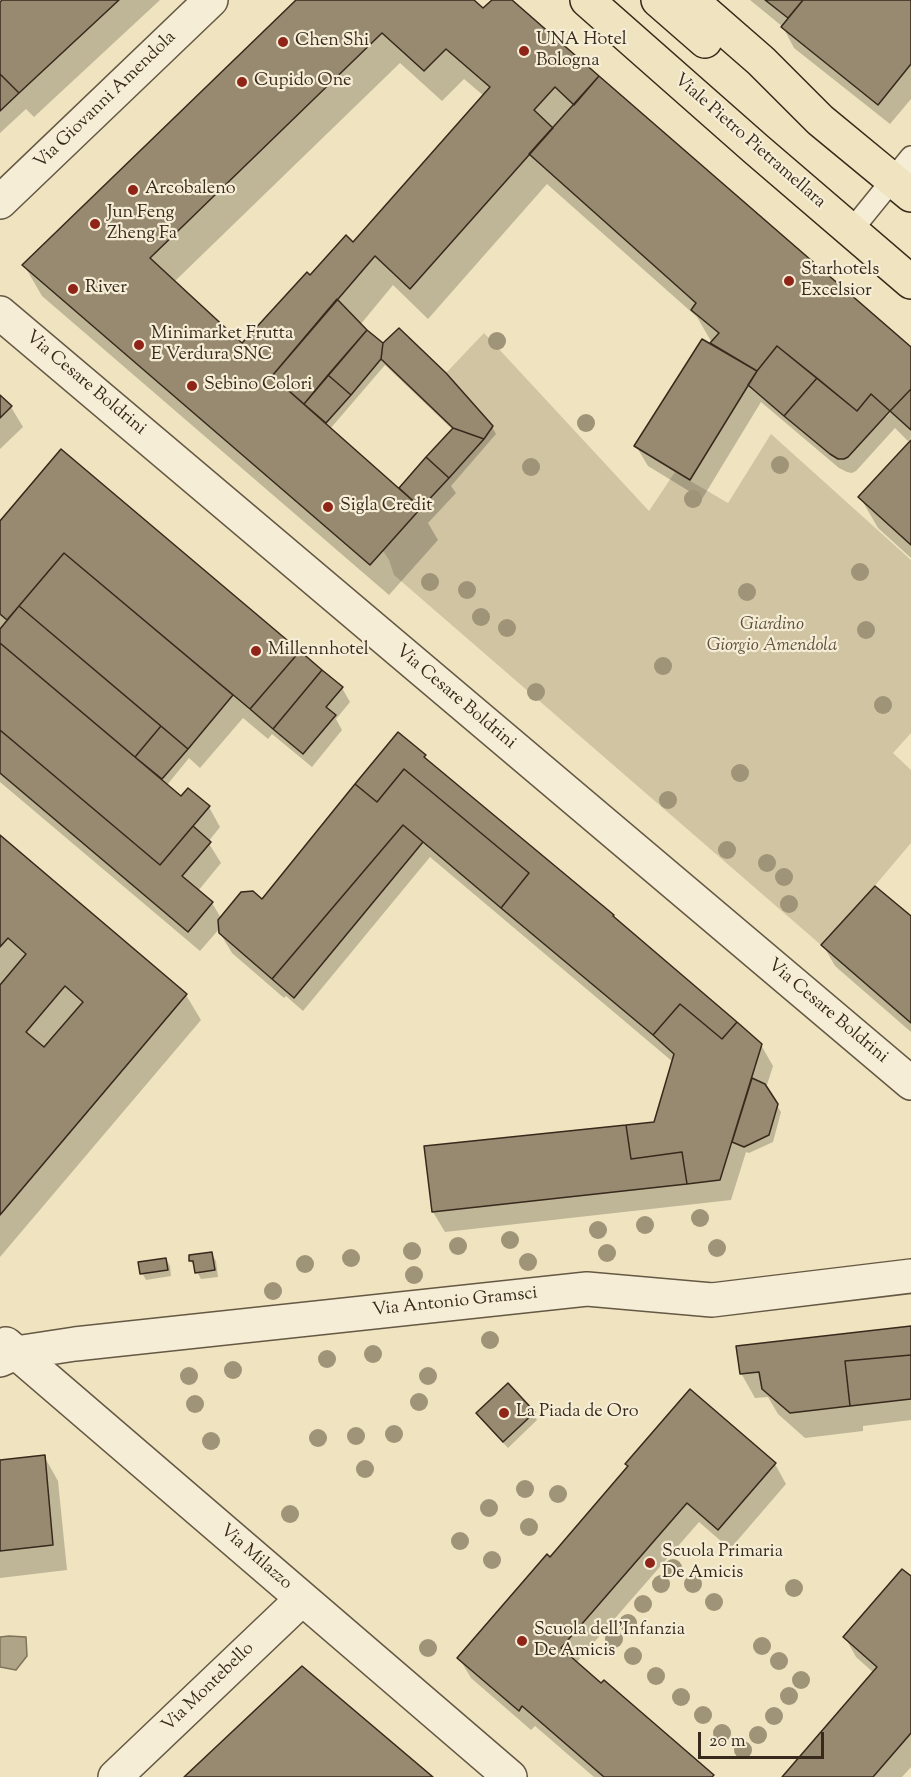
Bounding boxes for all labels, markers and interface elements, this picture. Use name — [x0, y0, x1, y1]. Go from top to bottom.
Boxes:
street label: Via Giovanni Amendola — [31, 28, 181, 174]
place label: UNA Hotel Bologna — [536, 30, 627, 72]
place label: Chen Shi — [295, 31, 369, 53]
marker: Chen Shi — [276, 35, 290, 49]
marker: UNA Hotel Bologna — [517, 44, 531, 58]
street label: Viale Pietro Pietramellara — [669, 70, 829, 214]
place label: Cupido One — [254, 71, 352, 93]
marker: Cupido One — [235, 75, 249, 89]
place label: Arcobaleno — [145, 179, 235, 201]
marker: Arcobaleno — [126, 183, 140, 197]
place label: Jun Feng Zheng Fa — [107, 203, 177, 246]
marker: Jun Feng Zheng Fa — [88, 217, 102, 231]
place label: Starhotels Excelsior — [801, 260, 879, 302]
marker: Starhotels Excelsior — [782, 274, 796, 288]
place label: River — [85, 278, 127, 300]
marker: River — [66, 282, 80, 296]
place label: Minimarket Frutta E Verdura SNC — [151, 324, 293, 366]
street label: Via Cesare Boldrini — [20, 327, 150, 441]
marker: Minimarket Frutta E Verdura SNC — [132, 338, 146, 352]
place label: Sebino Colori — [204, 375, 312, 397]
marker: Sebino Colori — [185, 379, 199, 393]
place label: Sigla Credit — [340, 496, 432, 518]
marker: Sigla Credit — [321, 500, 335, 514]
park label: Giardino Giorgio Amendola — [707, 615, 837, 658]
place label: Millennhotel — [268, 640, 369, 662]
street label: Via Cesare Boldrini — [390, 641, 520, 755]
marker: Millennhotel — [249, 644, 263, 658]
street label: Via Cesare Boldrini — [762, 955, 892, 1069]
street label: Via Antonio Gramsci — [371, 1284, 539, 1322]
place label: La Piada de Oro — [516, 1402, 639, 1424]
marker: La Piada de Oro — [497, 1406, 511, 1420]
street label: Via Milazzo — [214, 1521, 296, 1595]
place label: Scuola Primaria De Amicis — [662, 1542, 783, 1584]
marker: Scuola Primaria De Amicis — [643, 1556, 657, 1570]
place label: Scuola dell'Infanzia De Amicis — [534, 1620, 685, 1662]
marker: Scuola dell'Infanzia De Amicis — [515, 1634, 529, 1648]
street label: Via Montebello — [159, 1639, 259, 1737]
scale bar — [701, 1720, 827, 1758]
text: 20 m — [709, 1729, 746, 1755]

